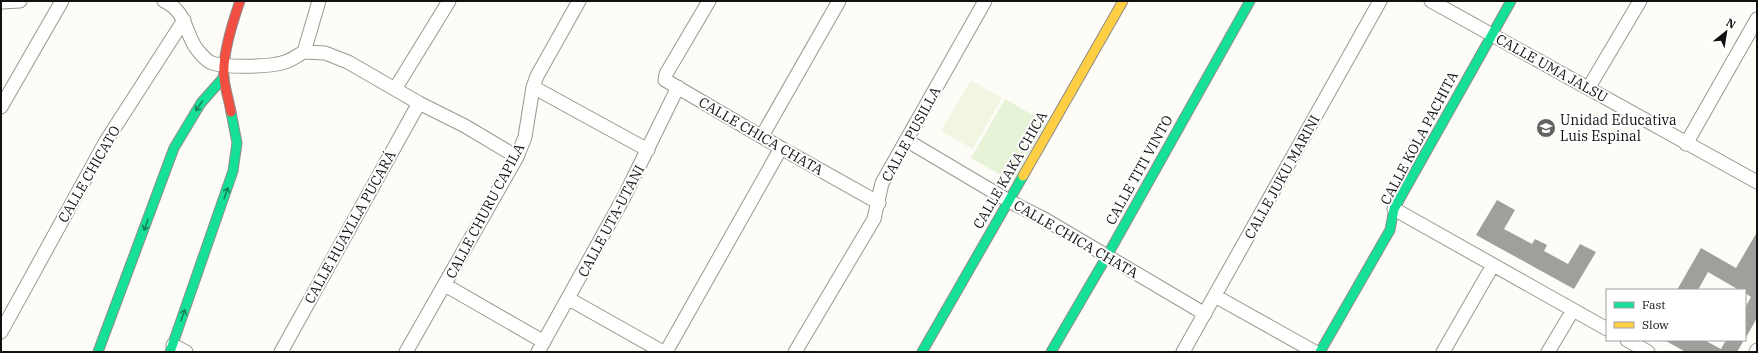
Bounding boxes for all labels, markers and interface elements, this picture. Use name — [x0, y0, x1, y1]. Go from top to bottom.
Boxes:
north arrow — [1706, 12, 1746, 52]
text: N — [1724, 15, 1739, 32]
street label: CALLE UMA JALSU — [1493, 30, 1611, 106]
street label: CALLE KOLA PACHITA — [1376, 68, 1462, 208]
street label: CALLE PUSILLA — [877, 83, 945, 185]
street label: CALLE CHICA CHATA — [695, 93, 827, 179]
one-way arrow — [195, 101, 203, 112]
street label: CALLE KAKA CHICA — [969, 108, 1051, 232]
place label: Unidad Educativa Luis Espinal — [1560, 111, 1677, 145]
street label: CALLE TITI VINTO — [1101, 112, 1177, 228]
street label: CALLE JUKU MARINI — [1240, 112, 1324, 242]
school or university icon: Unidad Educativa Luis Espinal — [1535, 117, 1557, 139]
street label: CALLE CHICATO — [54, 122, 124, 226]
street label: CALLE CHURU CAPILA — [442, 140, 528, 282]
street label: CALLE HUAYLLA PUCARÁ — [299, 146, 400, 307]
street label: CALLE UTA-UTANI — [574, 162, 648, 280]
one-way arrow — [222, 187, 230, 199]
street label: CALLE CHICA CHATA — [1010, 196, 1142, 282]
one-way arrow — [142, 218, 150, 230]
legend — [1606, 289, 1746, 341]
text: Fast — [1642, 297, 1666, 312]
one-way arrow — [180, 309, 187, 322]
text: Slow — [1642, 317, 1669, 332]

